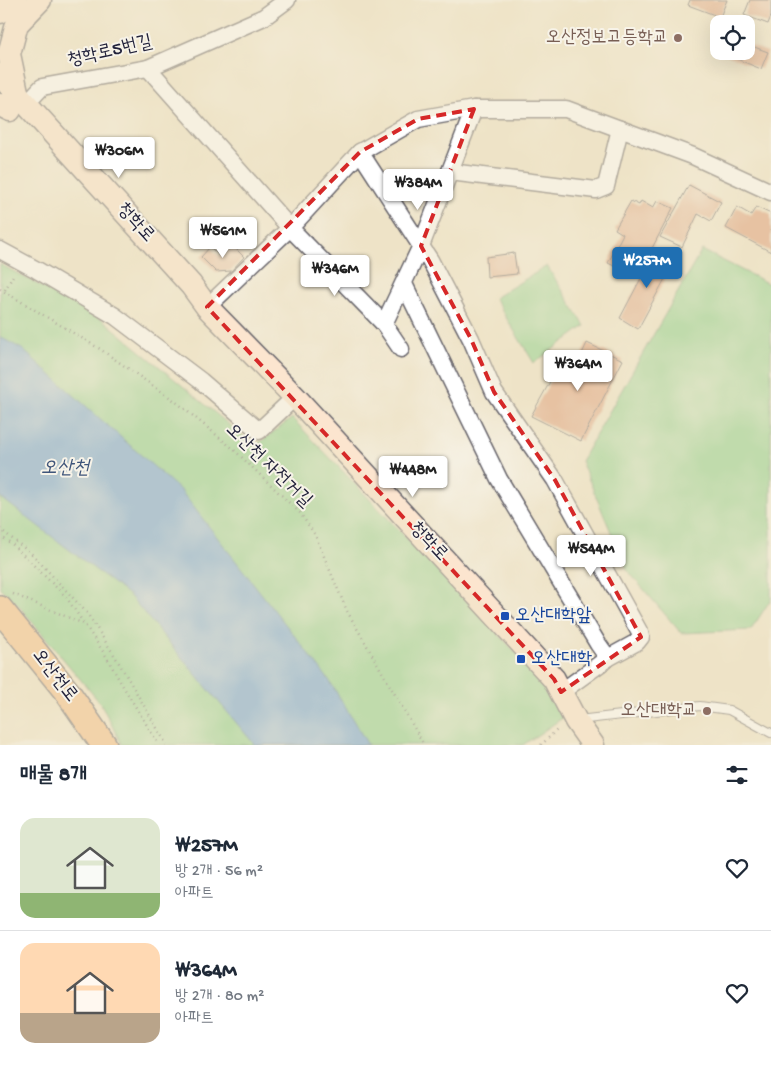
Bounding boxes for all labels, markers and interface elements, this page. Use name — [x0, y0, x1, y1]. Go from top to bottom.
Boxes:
map controls — [710, 15, 755, 60]
button: locate — [710, 15, 755, 60]
place label: 오산정보고등학교 — [546, 27, 668, 50]
street label: 청학로5번길 — [65, 31, 155, 73]
marker: 오산정보고등학교 — [672, 32, 684, 44]
pin: ₩306M — [84, 136, 154, 179]
text: ₩306M — [95, 143, 143, 162]
pin: ₩384M — [383, 168, 453, 211]
text: ₩384M — [394, 175, 442, 194]
street label: 청학로 — [111, 198, 159, 248]
pin: ₩561M — [188, 216, 258, 259]
text: ₩561M — [200, 223, 246, 242]
pin: ₩257M — [612, 246, 682, 289]
text: ₩257M — [623, 253, 671, 272]
pin: ₩346M — [300, 254, 370, 297]
text: ₩346M — [312, 261, 359, 280]
pin: ₩364M — [543, 350, 613, 392]
text: ₩364M — [555, 356, 602, 375]
street label: 오산천 자전거길 — [220, 419, 316, 513]
pin: ₩448M — [378, 456, 448, 498]
water label: 오산천 — [41, 458, 91, 481]
text: ₩448M — [390, 462, 436, 481]
street label: 청학로 — [404, 517, 452, 567]
pin: ₩544M — [556, 534, 626, 577]
text: ₩544M — [568, 541, 614, 560]
place label: 오산대학앞 — [515, 605, 591, 628]
marker: 오산대학앞 — [499, 610, 511, 622]
street label: 오산천로 — [26, 645, 82, 707]
place label: 오산대학 — [531, 648, 592, 671]
marker: 오산대학 — [515, 653, 527, 665]
place label: 오산대학교 — [621, 700, 697, 723]
marker: 오산대학교 — [701, 705, 713, 717]
icon: filters — [723, 761, 751, 789]
text: 매물 8개 — [20, 764, 87, 789]
text: ₩257M — [175, 835, 237, 860]
icon: home — [60, 838, 120, 898]
icon: heart — [723, 854, 751, 882]
text: 방 2개 · 56 m² — [175, 863, 263, 882]
text: 아파트 — [175, 885, 214, 904]
text: ₩364M — [175, 960, 237, 985]
icon: home — [60, 963, 120, 1023]
icon: heart — [723, 979, 751, 1007]
text: 방 2개 · 80 m² — [175, 988, 264, 1007]
text: 아파트 — [175, 1010, 214, 1029]

